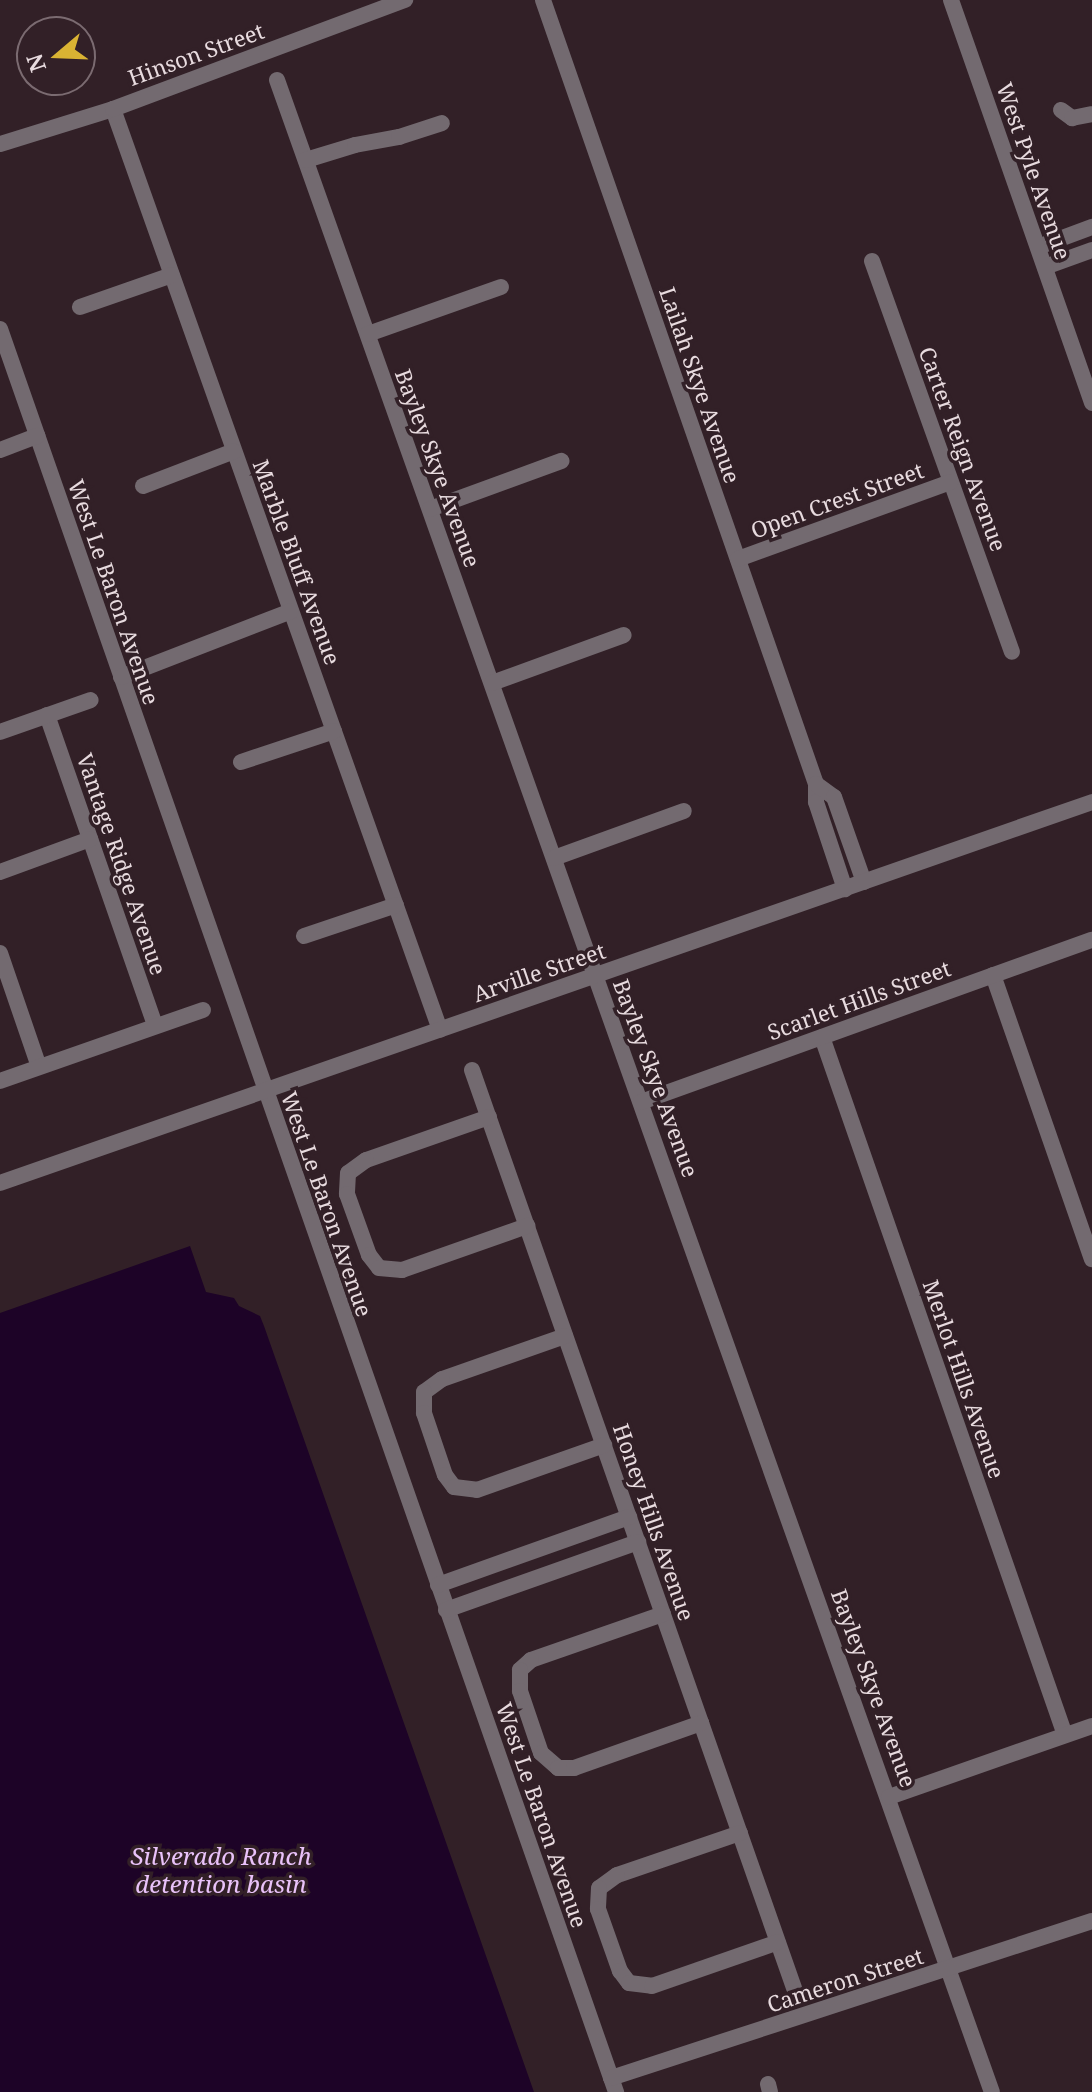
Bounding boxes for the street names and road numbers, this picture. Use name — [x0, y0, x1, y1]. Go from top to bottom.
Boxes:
street label: Hinson Street — [125, 17, 267, 91]
street label: West Pyle Avenue — [991, 79, 1077, 263]
street label: Lailah Skye Avenue — [654, 284, 746, 486]
street label: Carter Reign Avenue — [914, 343, 1012, 555]
street label: Bayley Skye Avenue — [390, 365, 486, 571]
street label: Marble Bluff Avenue — [248, 456, 346, 668]
street label: Open Crest Street — [747, 456, 927, 544]
street label: West Le Baron Avenue — [63, 476, 165, 708]
street label: Vantage Ridge Avenue — [72, 750, 172, 978]
street label: Arville Street — [469, 937, 609, 1007]
street label: Scarlet Hills Street — [764, 955, 954, 1045]
street label: Bayley Skye Avenue — [608, 975, 704, 1181]
street label: West Le Baron Avenue — [276, 1088, 378, 1320]
street label: Merlot Hills Avenue — [918, 1276, 1010, 1482]
street label: Honey Hills Avenue — [608, 1420, 700, 1624]
street label: Bayley Skye Avenue — [826, 1585, 922, 1791]
street label: West Le Baron Avenue — [491, 1699, 593, 1931]
street label: Cameron Street — [764, 1942, 926, 2018]

